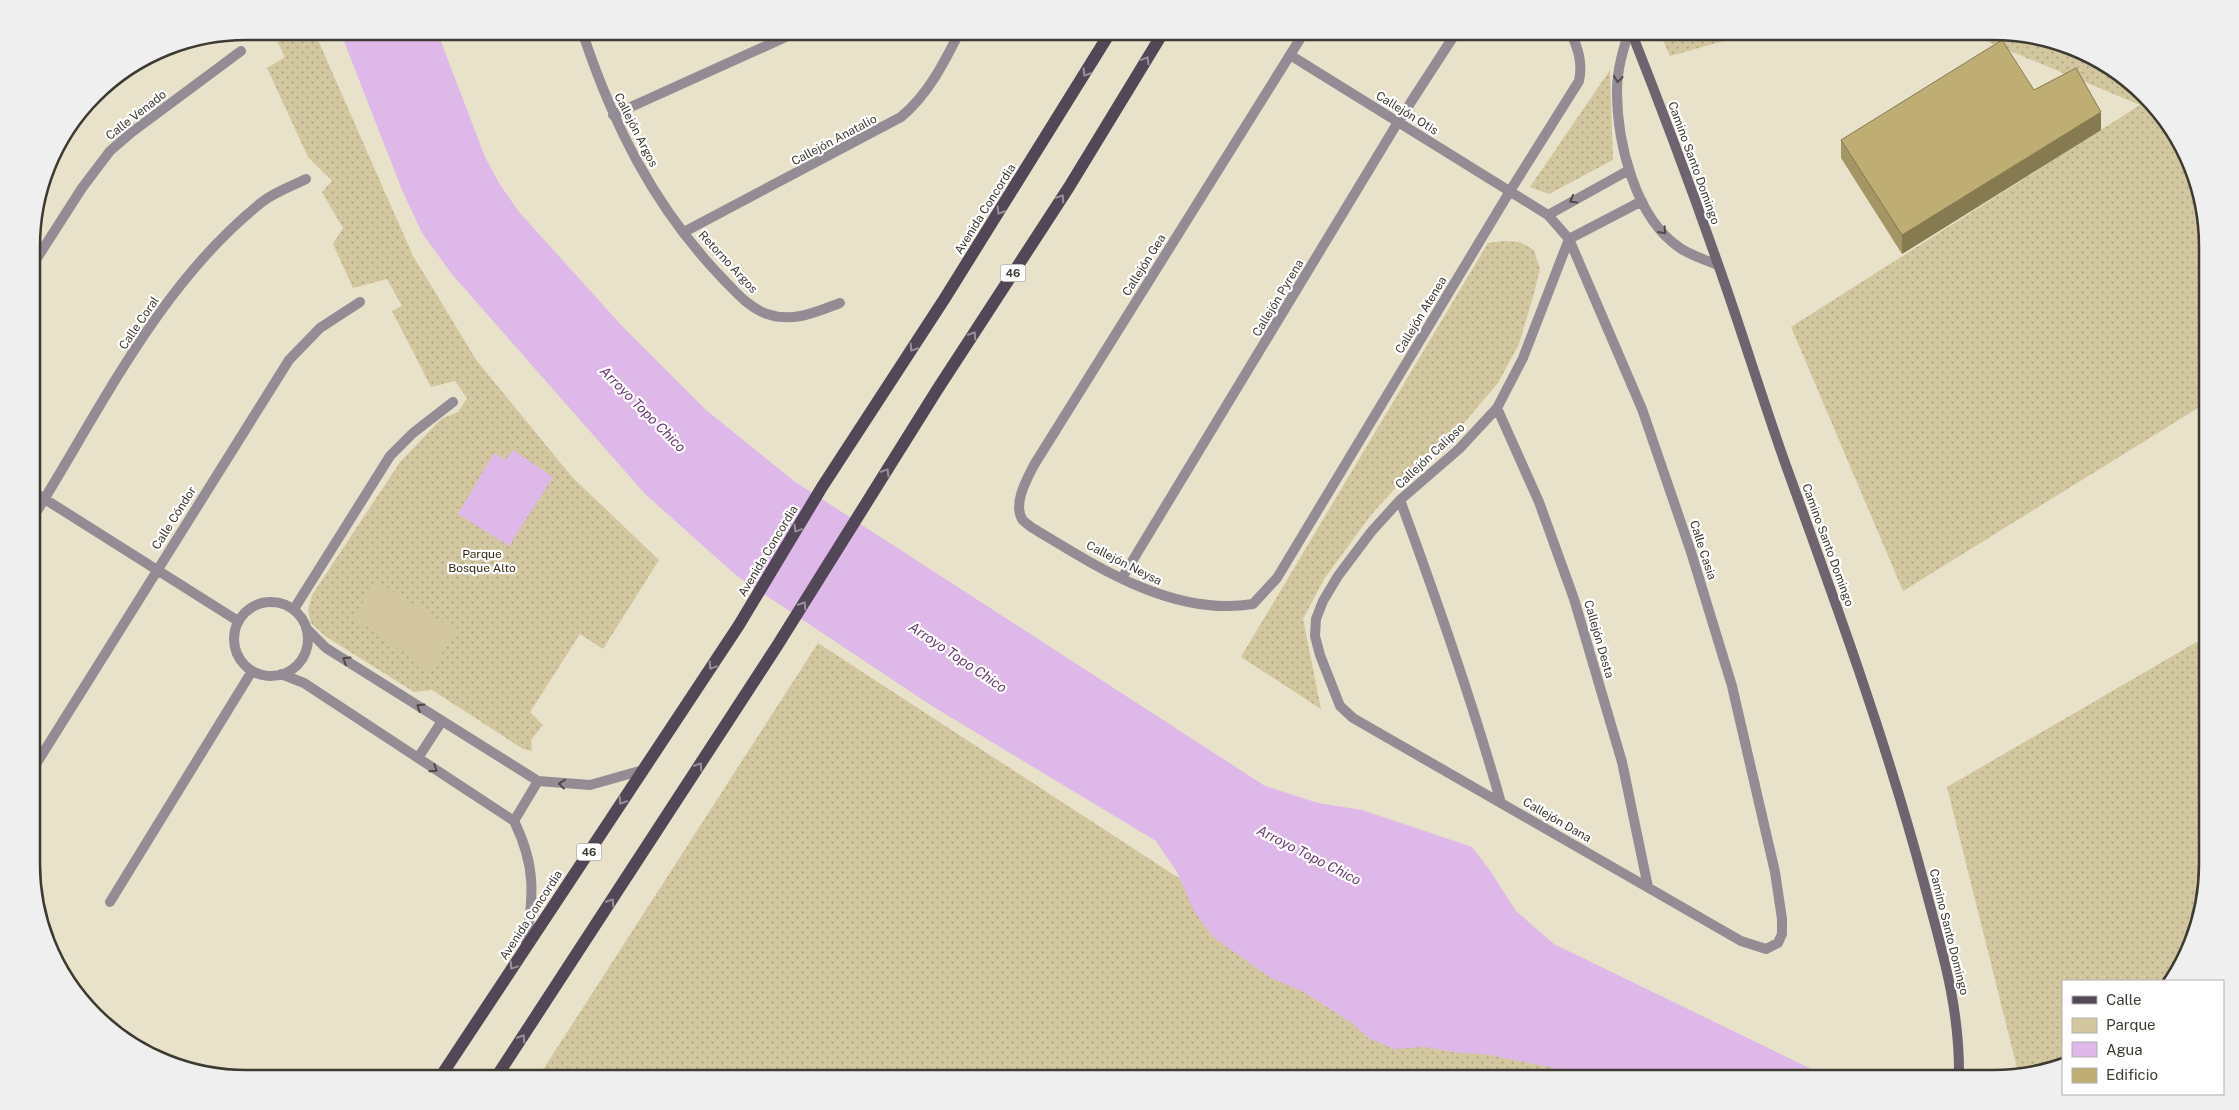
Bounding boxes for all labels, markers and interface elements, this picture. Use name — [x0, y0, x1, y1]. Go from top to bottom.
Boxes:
one-way arrow — [1140, 56, 1150, 65]
one-way arrow — [1082, 67, 1092, 76]
one-way arrow — [1613, 75, 1624, 83]
street label: Calle Venado — [103, 87, 169, 143]
street label: Callejón Otis — [1373, 88, 1441, 138]
street label: Callejón Argos — [611, 91, 661, 169]
street label: Camino Santo Domingo — [1665, 100, 1723, 227]
street label: Callejón Anatalio — [789, 112, 879, 168]
street label: Avenida Concordia — [952, 161, 1018, 257]
one-way arrow — [1570, 194, 1579, 204]
one-way arrow — [1055, 195, 1064, 204]
one-way arrow — [997, 206, 1007, 215]
one-way arrow — [1657, 225, 1666, 234]
street label: Retorno Argos — [696, 228, 760, 296]
street label: Callejón Gea — [1119, 231, 1169, 299]
street label: Callejón Pyrena — [1249, 257, 1307, 339]
road number: 46 — [1000, 264, 1026, 282]
street label: Callejón Atenea — [1392, 274, 1450, 356]
street label: Calle Coral — [116, 293, 162, 352]
one-way arrow — [967, 331, 976, 341]
one-way arrow — [910, 343, 919, 352]
water label: Arroyo Topo Chico — [597, 363, 689, 455]
street label: Callejón Calipso — [1392, 420, 1468, 492]
one-way arrow — [879, 468, 889, 477]
street label: Camino Santo Domingo — [1799, 482, 1857, 609]
street label: Calle Cóndor — [149, 484, 199, 552]
street label: Avenida Concordia — [735, 503, 801, 599]
street label: Calle Casia — [1687, 519, 1719, 581]
one-way arrow — [793, 523, 803, 532]
street label: Callejón Neysa — [1084, 538, 1164, 588]
park label: Parque Bosque Alto — [448, 547, 516, 575]
street label: Callejón Desta — [1581, 598, 1617, 680]
one-way arrow — [797, 601, 806, 610]
water label: Arroyo Topo Chico — [906, 618, 1010, 696]
one-way arrow — [343, 657, 352, 666]
one-way arrow — [709, 660, 718, 670]
one-way arrow — [417, 704, 426, 714]
one-way arrow — [693, 762, 703, 771]
one-way arrow — [429, 763, 438, 772]
one-way arrow — [557, 779, 565, 790]
street label: Callejón Dana — [1520, 795, 1594, 845]
one-way arrow — [619, 796, 628, 805]
water label: Arroyo Topo Chico — [1254, 822, 1364, 888]
road number: 46 — [576, 844, 602, 860]
street label: Camino Santo Domingo — [1927, 867, 1972, 997]
street label: Avenida Concordia — [497, 868, 565, 962]
one-way arrow — [604, 898, 614, 907]
one-way arrow — [510, 960, 519, 970]
legend — [2062, 980, 2224, 1095]
text: Calle — [2106, 991, 2142, 1008]
text: Parque — [2106, 1016, 2156, 1033]
one-way arrow — [515, 1034, 525, 1043]
text: Agua — [2106, 1041, 2143, 1058]
text: Edificio — [2106, 1066, 2158, 1083]

